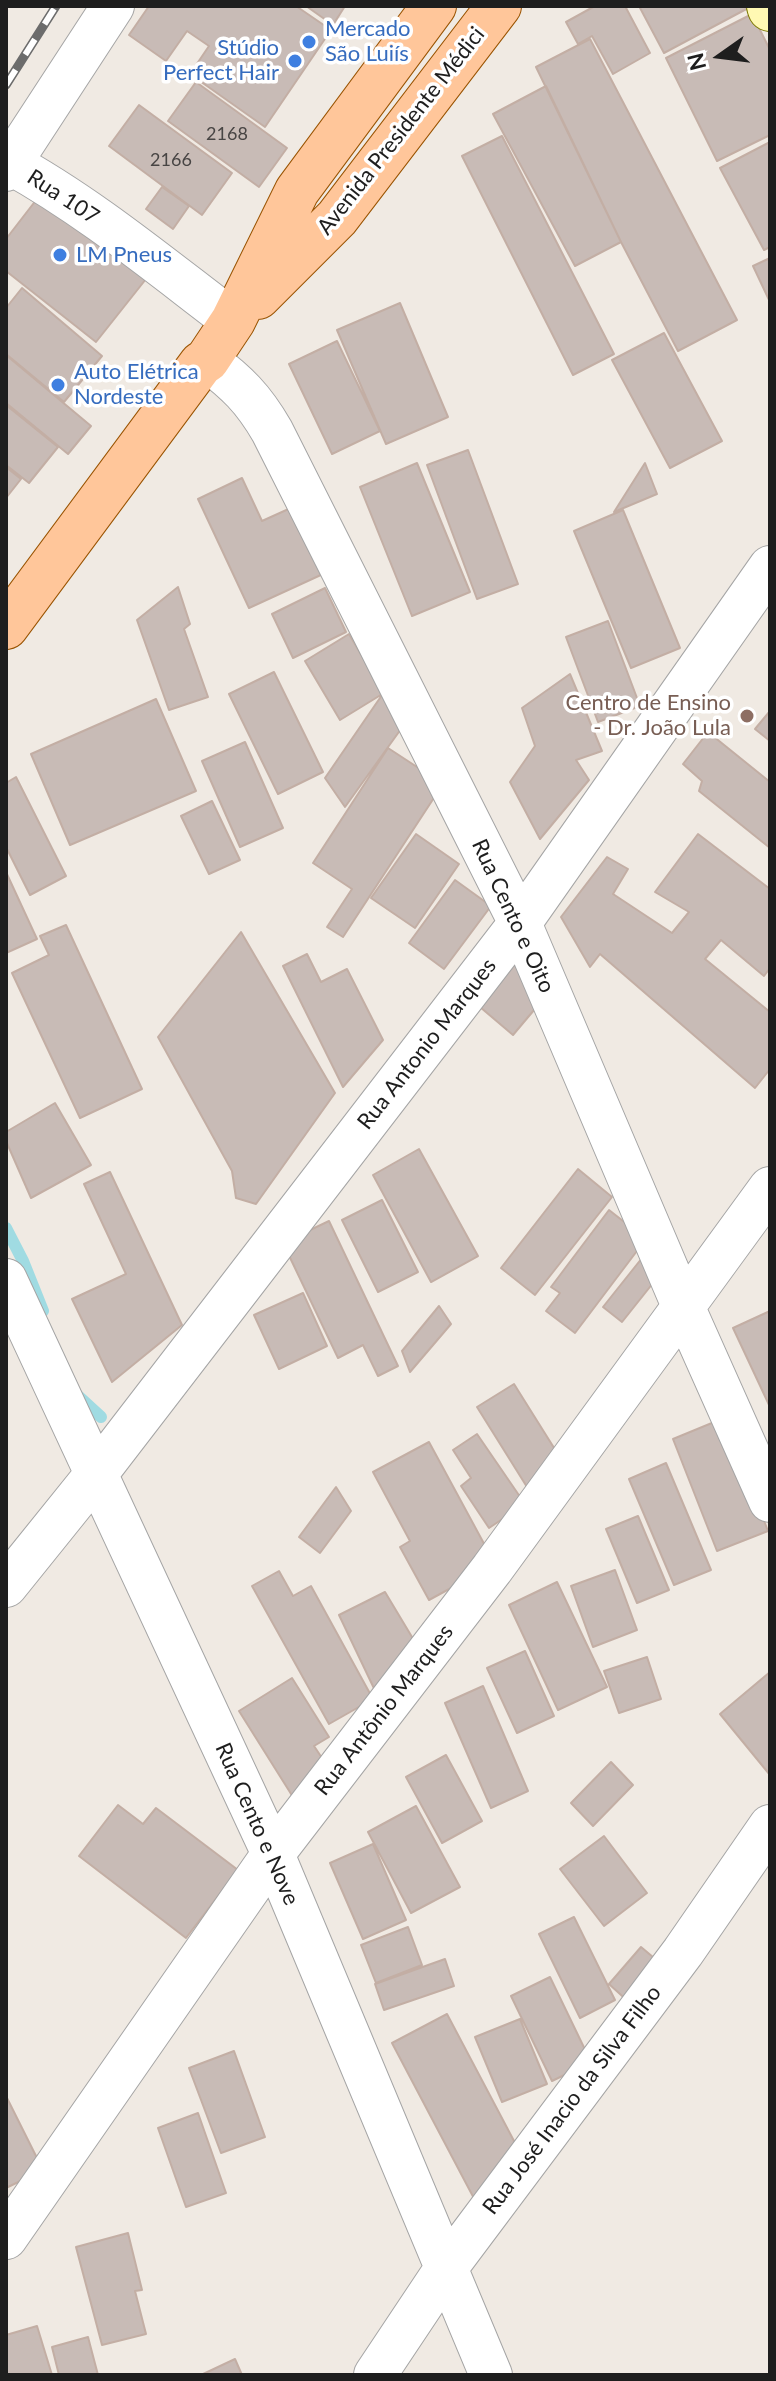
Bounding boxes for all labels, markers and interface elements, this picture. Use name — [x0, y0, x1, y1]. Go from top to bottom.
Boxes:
place label: Mercado São Luiís — [325, 16, 410, 68]
north arrow — [680, 16, 760, 96]
street label: Avenida Presidente Médici — [312, 22, 490, 240]
marker: Mercado São Luiís — [300, 33, 318, 51]
place label: Stúdio Perfect Hair — [163, 35, 279, 86]
text: N — [681, 50, 711, 73]
marker: Stúdio Perfect Hair — [286, 52, 304, 70]
house number: 2168 — [206, 123, 248, 145]
house number: 2166 — [150, 149, 192, 171]
street label: Rua 107 — [22, 164, 104, 230]
place label: LM Pneus — [76, 242, 172, 268]
marker: LM Pneus — [51, 246, 69, 264]
place label: Auto Elétrica Nordeste — [74, 359, 199, 410]
marker: Auto Elétrica Nordeste — [49, 376, 67, 394]
place label: Centro de Ensino - Dr. João Lula — [565, 690, 731, 742]
marker: Centro de Ensino - Dr. João Lula — [738, 707, 756, 725]
street label: Rua Cento e Oito — [466, 835, 560, 997]
street label: Rua Antonio Marques — [352, 953, 502, 1135]
street label: Rua Antônio Marques — [309, 1619, 459, 1801]
street label: Rua Cento e Nove — [209, 1739, 305, 1909]
street label: Rua José Inacio da Silva Filho — [477, 1980, 667, 2220]

